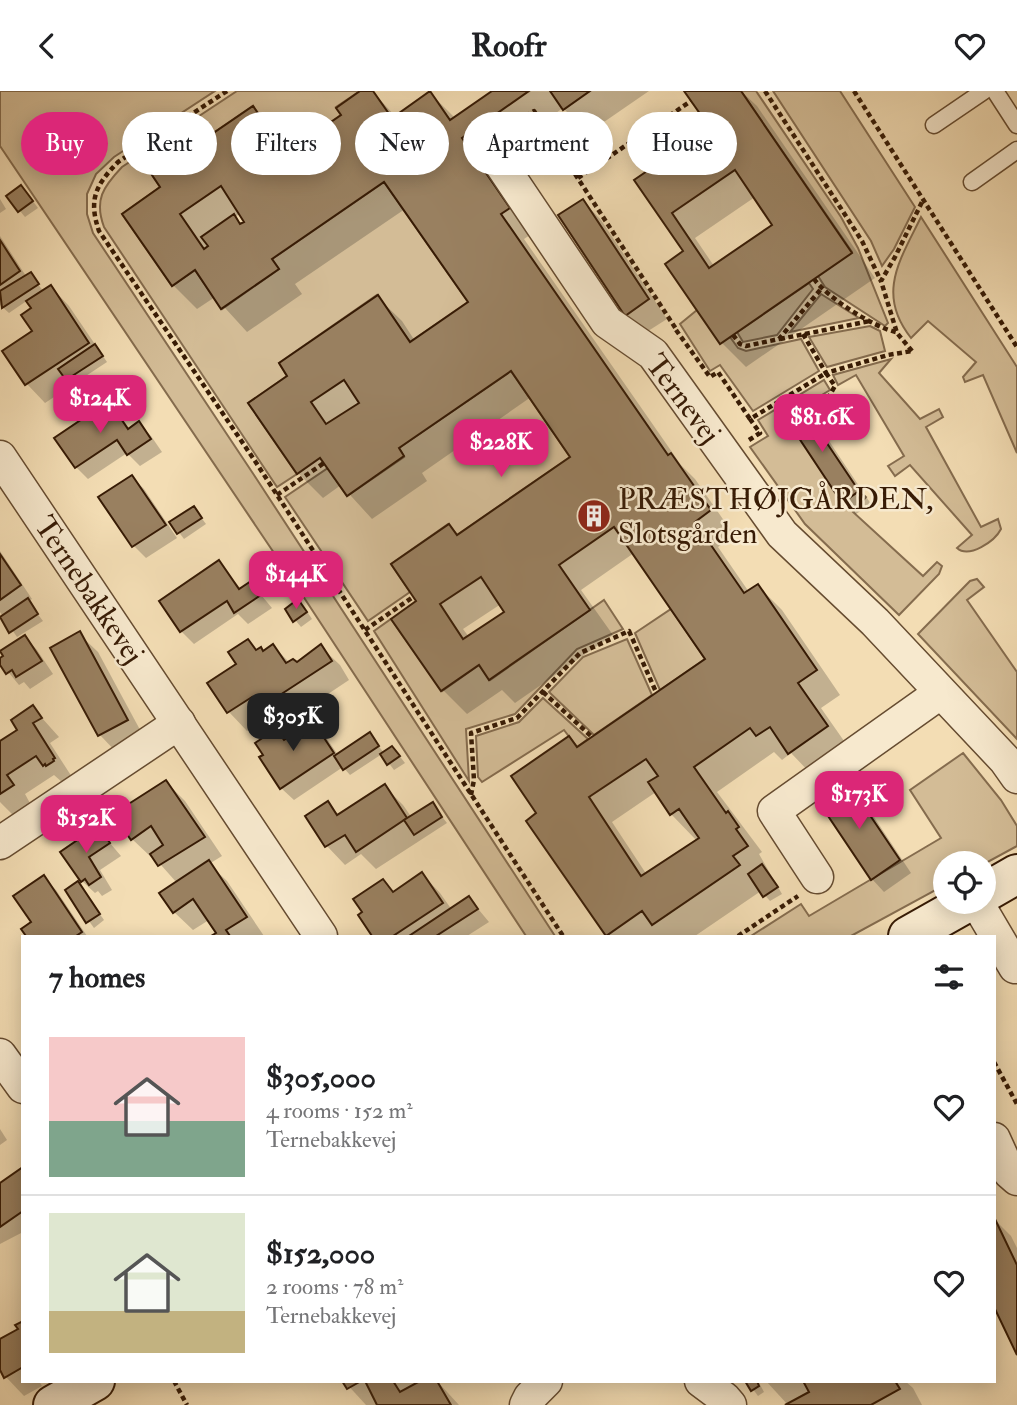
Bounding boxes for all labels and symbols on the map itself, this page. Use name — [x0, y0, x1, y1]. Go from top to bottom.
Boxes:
street label: Ternevej — [637, 347, 729, 451]
pin: $124K — [51, 375, 149, 435]
pin: $81.6K — [765, 395, 879, 454]
pin: $228K — [452, 419, 550, 479]
place label: PRÆSTHØJGÅRDEN, Slotsgården — [618, 481, 933, 552]
building icon: PRÆSTHØJGÅRDEN, Slotsgården — [575, 497, 613, 535]
street label: Ternebakkevej — [26, 509, 152, 671]
pin: $144K — [247, 552, 345, 611]
pin: $305K — [244, 693, 342, 753]
pin: $173K — [810, 771, 908, 831]
pin: $152K — [37, 795, 135, 855]

